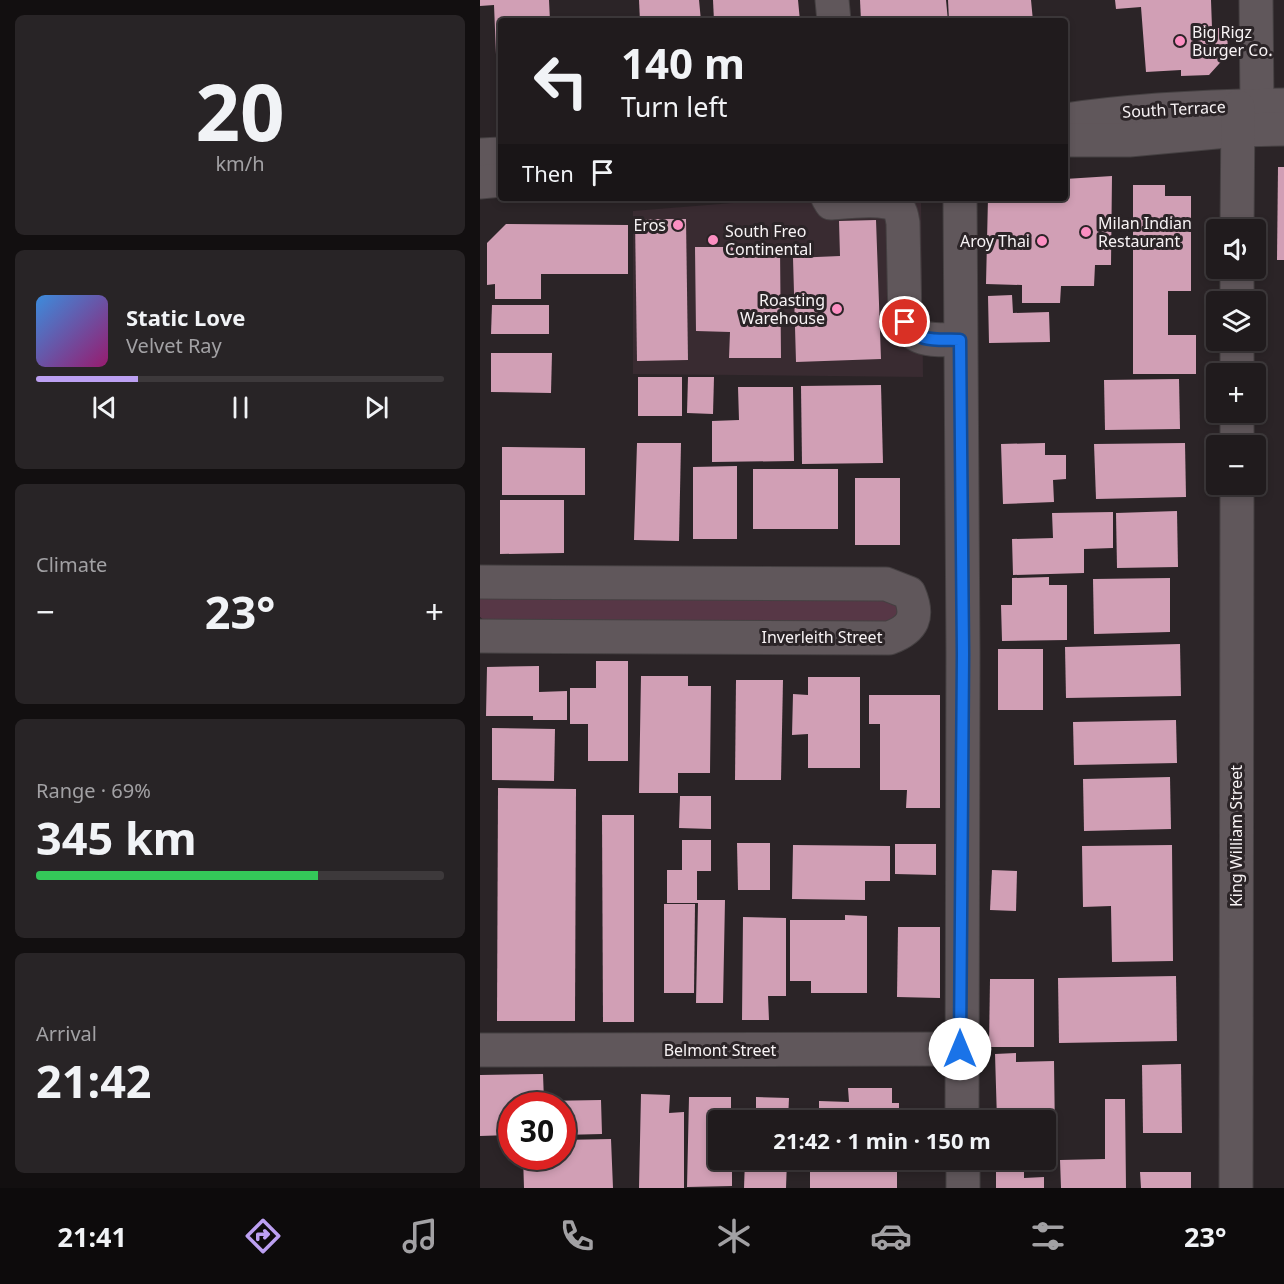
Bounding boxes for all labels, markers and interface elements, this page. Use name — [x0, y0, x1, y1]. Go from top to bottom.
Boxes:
place label: Big Rigz Burger Co. — [1192, 21, 1272, 61]
text: 140 m — [621, 34, 745, 91]
marker: Big Rigz Burger Co. — [1173, 34, 1187, 48]
icon: left — [522, 42, 600, 120]
text: 20 — [195, 58, 285, 164]
text: Turn left — [621, 88, 727, 125]
street label: South Terrace — [1122, 95, 1226, 123]
text: km/h — [215, 150, 265, 177]
icon: arrive — [586, 156, 619, 189]
text: Then — [522, 158, 574, 188]
place label: Milan Indian Restaurant — [1098, 212, 1192, 252]
place label: Eros — [633, 214, 666, 236]
marker: Eros — [671, 218, 685, 232]
map controls — [1206, 219, 1266, 495]
button: sound — [1206, 219, 1266, 279]
place label: South Freo Continental — [725, 220, 812, 260]
marker: Milan Indian Restaurant — [1079, 225, 1093, 239]
place label: Aroy Thai — [960, 230, 1030, 252]
marker: South Freo Continental — [706, 233, 720, 247]
marker: Aroy Thai — [1035, 234, 1049, 248]
place label: Roasting Warehouse — [740, 289, 825, 329]
button: layers — [1206, 291, 1266, 351]
pin — [879, 296, 930, 347]
text: Static Love — [126, 302, 245, 332]
marker: Roasting Warehouse — [830, 302, 844, 316]
icon: arrive — [888, 305, 921, 338]
text: Velvet Ray — [126, 332, 222, 359]
button: + — [1206, 363, 1266, 423]
icon: previous — [88, 391, 121, 424]
icon: pause — [224, 391, 257, 424]
icon: next — [360, 391, 393, 424]
button: − — [1206, 435, 1266, 495]
text: Climate — [36, 551, 107, 578]
text: 23° — [205, 581, 275, 642]
text: − — [36, 589, 55, 634]
text: + — [425, 589, 444, 634]
street label: Inverleith Street — [762, 626, 883, 648]
street label: King William Street — [1225, 765, 1247, 907]
text: Range · 69% — [36, 777, 151, 804]
text: 345 km — [36, 807, 197, 868]
position arrow — [928, 1017, 992, 1081]
text: Arrival — [36, 1020, 97, 1047]
street label: Belmont Street — [664, 1039, 777, 1061]
text: 21:42 — [36, 1050, 152, 1111]
speed limit sign: 30 — [498, 1092, 576, 1170]
text: 21:42 · 1 min · 150 m — [773, 1125, 991, 1155]
icon: directions — [242, 1215, 284, 1257]
icon: music — [399, 1215, 441, 1257]
icon: phone — [556, 1215, 598, 1257]
icon: climate — [713, 1215, 755, 1257]
icon: car — [870, 1215, 912, 1257]
icon: filters — [1027, 1215, 1069, 1257]
text: 21:41 — [58, 1218, 127, 1255]
text: 23° — [1184, 1218, 1226, 1255]

